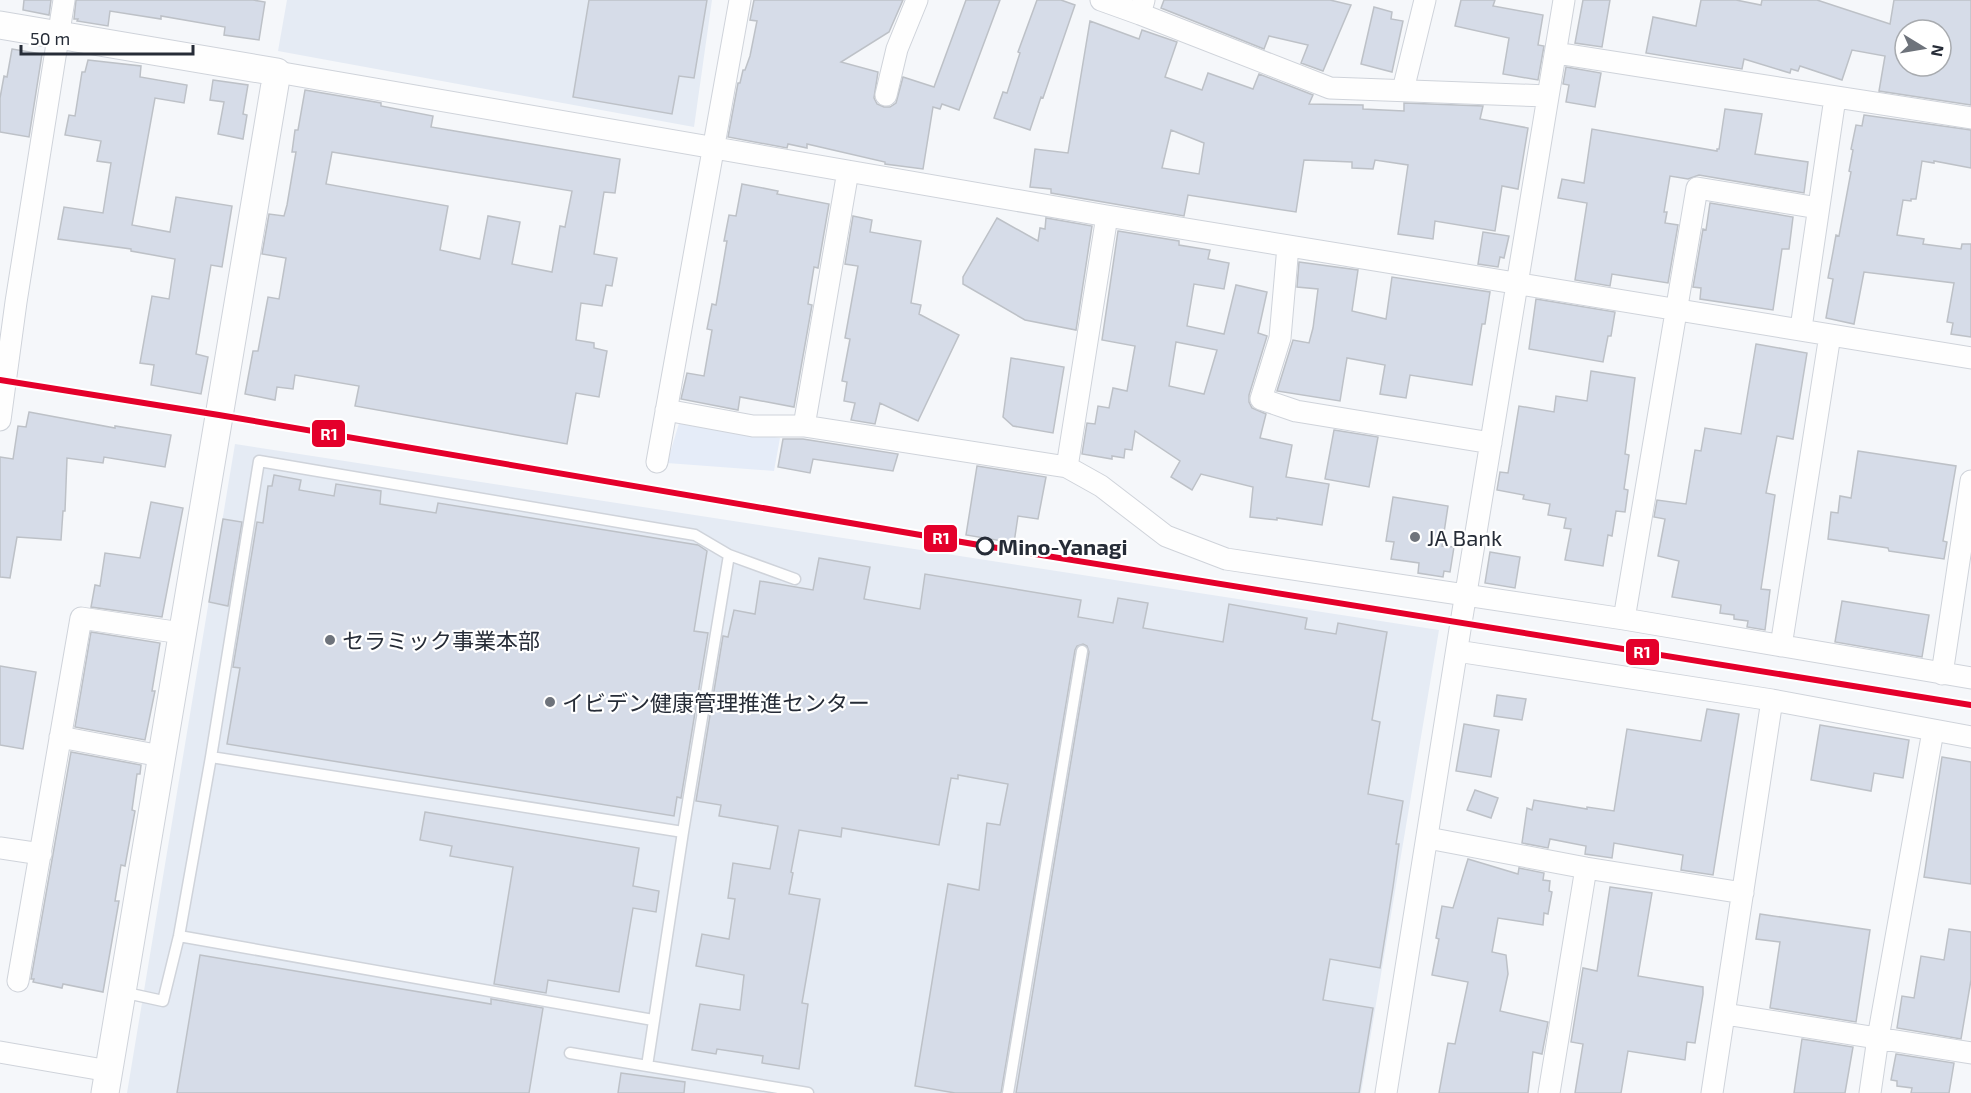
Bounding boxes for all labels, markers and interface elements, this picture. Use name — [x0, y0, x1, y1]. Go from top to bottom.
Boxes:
scale bar — [21, 18, 194, 56]
north arrow — [1893, 18, 1953, 78]
text: 50 m — [30, 27, 70, 49]
text: N — [1928, 43, 1949, 58]
line badge: R1 — [311, 419, 346, 448]
text: R1 — [320, 424, 338, 443]
line badge: R1 — [923, 524, 958, 553]
place label: JA Bank — [1427, 524, 1502, 550]
text: R1 — [932, 528, 950, 547]
marker: JA Bank — [1408, 530, 1422, 544]
place label: Mino-Yanagi — [998, 533, 1128, 559]
marker: Mino-Yanagi — [976, 537, 994, 555]
place label: セラミック事業本部 — [342, 627, 540, 653]
marker: セラミック事業本部 — [323, 633, 337, 647]
line badge: R1 — [1625, 638, 1660, 666]
text: R1 — [1633, 642, 1651, 661]
place label: イビデン健康管理推進センター — [562, 689, 870, 715]
marker: イビデン健康管理推進センター — [543, 695, 557, 709]

